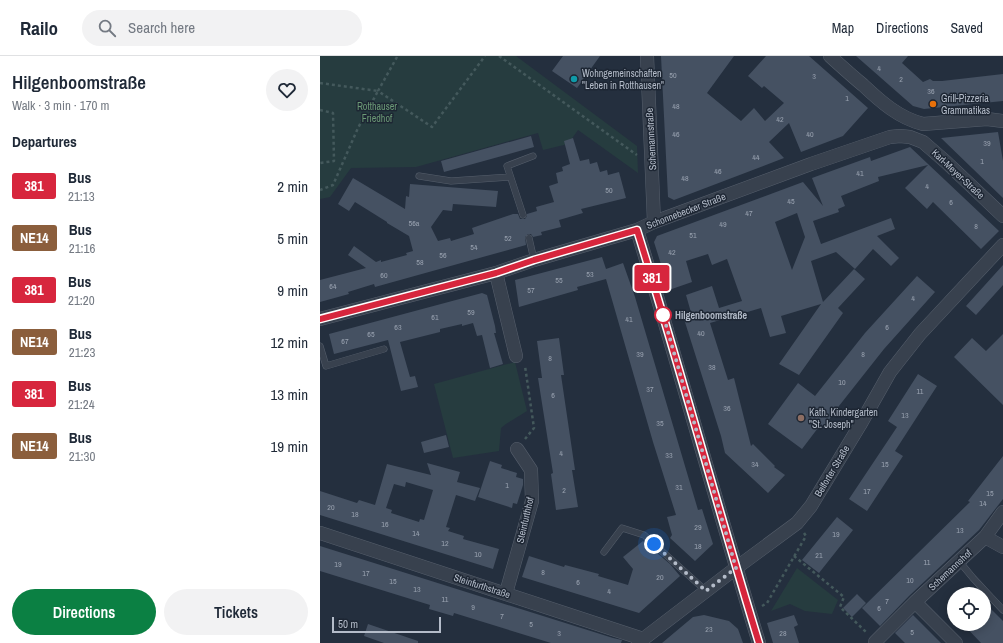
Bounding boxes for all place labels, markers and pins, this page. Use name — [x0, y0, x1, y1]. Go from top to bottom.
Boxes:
place label: Wohngemeinschaften "Leben in Rotthausen" — [582, 67, 664, 92]
marker: Wohngemeinschaften "Leben in Rotthausen" — [569, 74, 579, 84]
place label: Grill-Pizzeria Grammatikas — [941, 92, 990, 117]
marker: Grill-Pizzeria Grammatikas — [928, 99, 938, 109]
marker: Hilgenboomstraße — [654, 306, 672, 324]
place label: Hilgenboomstraße — [675, 309, 747, 322]
place label: Kath. Kindergarten "St. Joseph" — [809, 406, 878, 431]
marker: Kath. Kindergarten "St. Joseph" — [796, 413, 806, 423]

